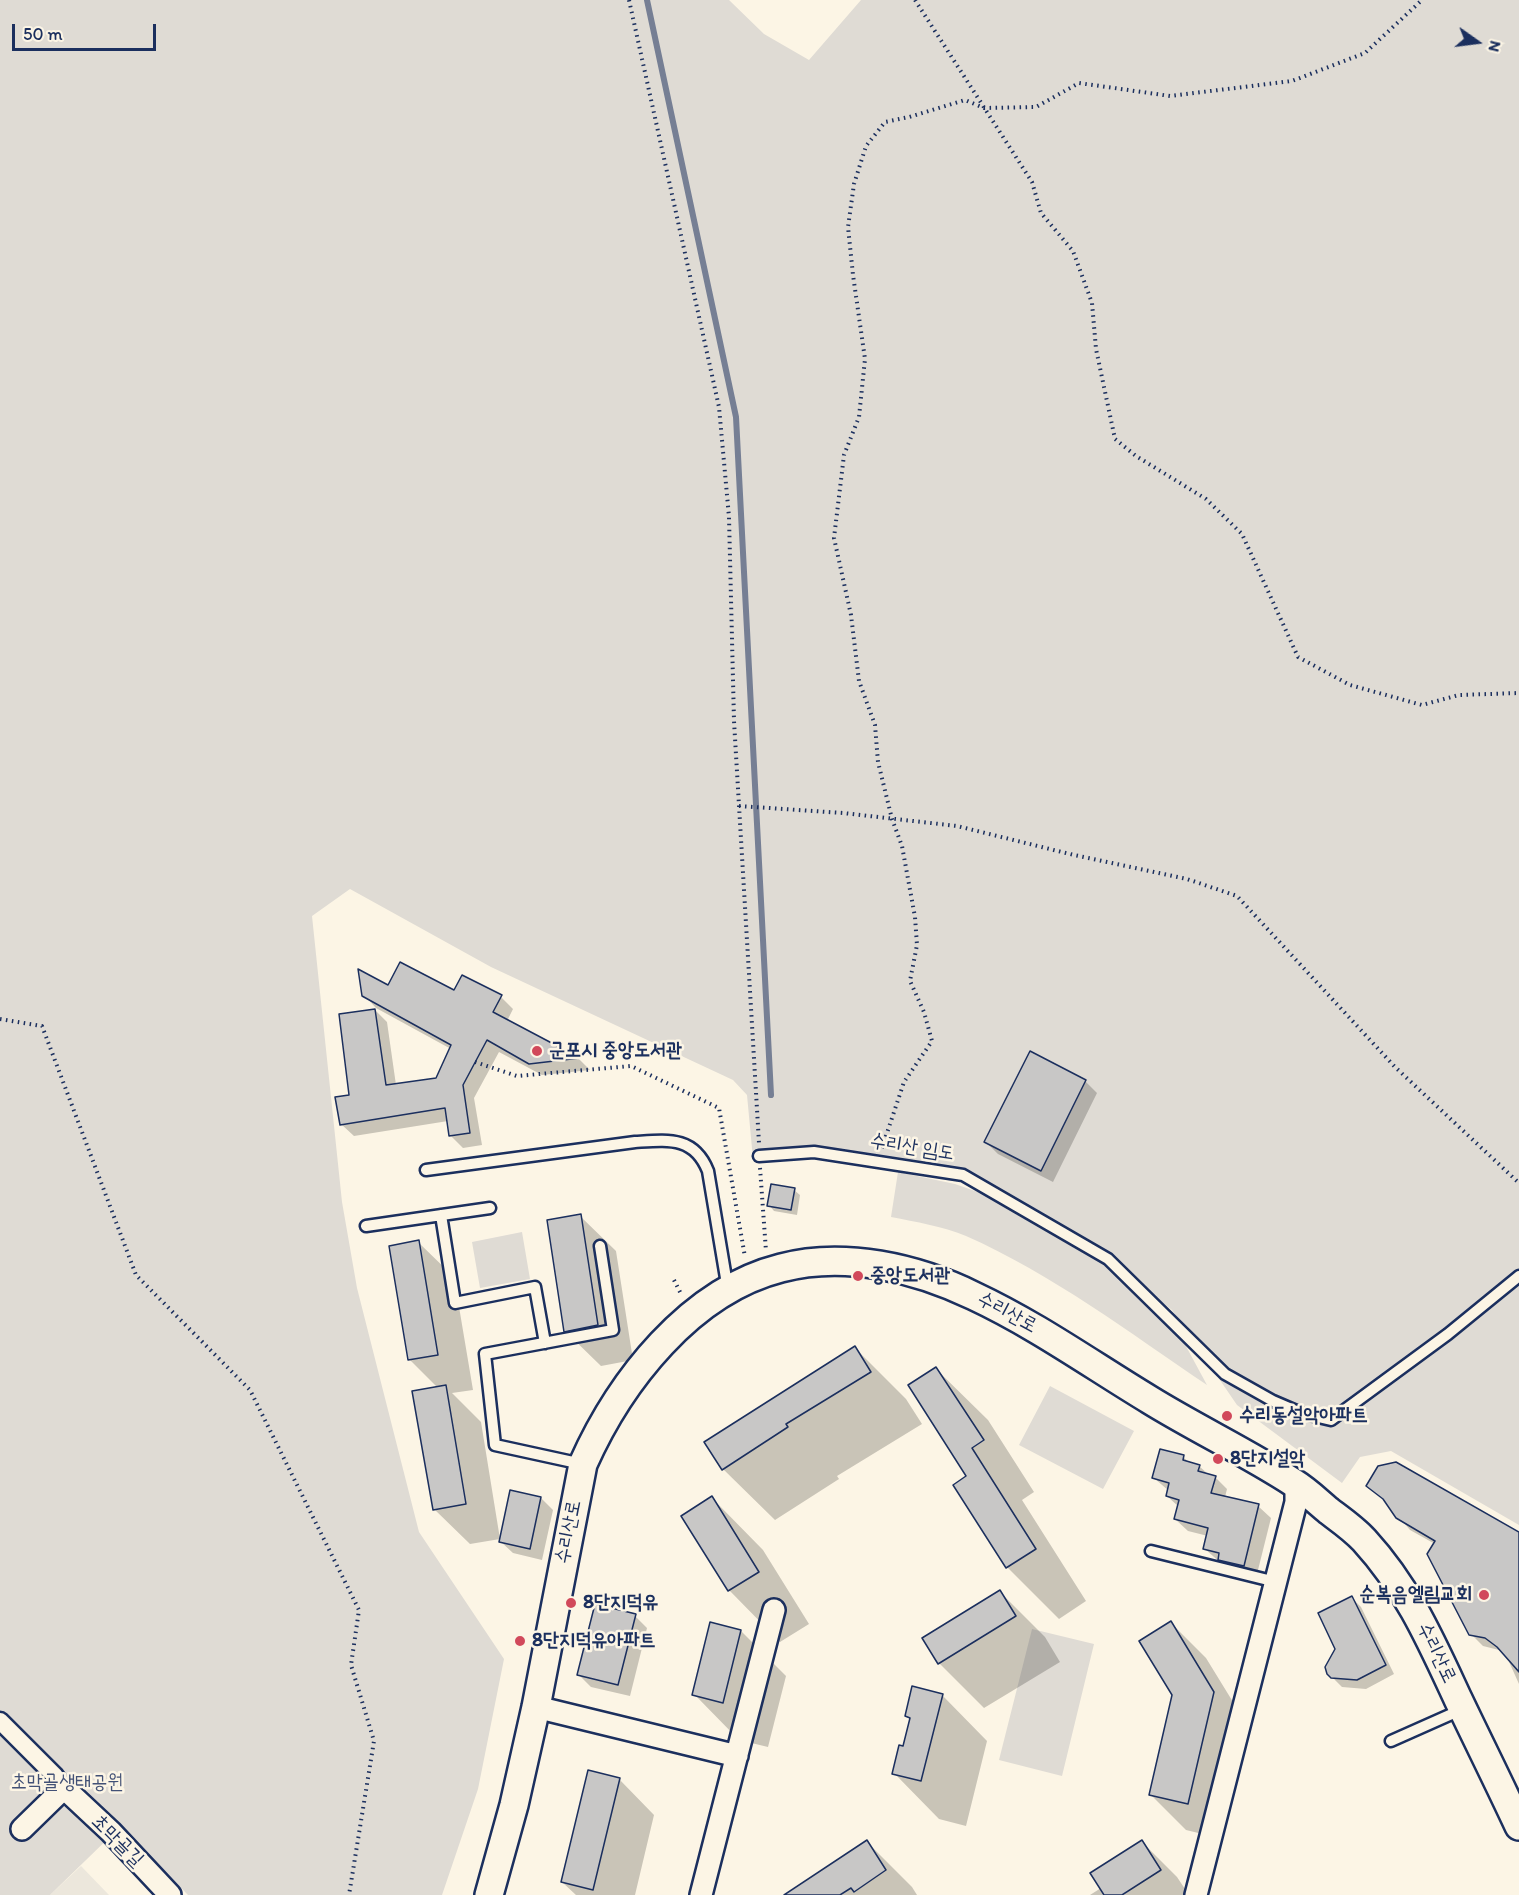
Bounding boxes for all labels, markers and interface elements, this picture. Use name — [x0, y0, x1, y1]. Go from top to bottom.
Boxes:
scale bar — [15, 12, 159, 50]
north arrow — [1447, 12, 1507, 72]
text: 50 m — [23, 23, 63, 45]
text: N — [1484, 39, 1505, 54]
place label: 군포시 중앙도서관 — [549, 1039, 682, 1063]
marker: 군포시 중앙도서관 — [530, 1044, 544, 1058]
street label: 수리산 임도 — [868, 1130, 956, 1166]
place label: 중앙도서관 — [870, 1264, 950, 1288]
marker: 중앙도서관 — [851, 1269, 865, 1283]
street label: 수리산로 — [973, 1287, 1041, 1339]
place label: 수리동설악아파트 — [1239, 1404, 1368, 1428]
marker: 수리동설악아파트 — [1220, 1409, 1234, 1423]
place label: 8단지설악 — [1230, 1447, 1305, 1471]
marker: 8단지설악 — [1211, 1452, 1225, 1466]
street label: 수리산로 — [551, 1498, 587, 1566]
place label: 순복음엘림교회 — [1359, 1583, 1472, 1607]
marker: 순복음엘림교회 — [1477, 1588, 1491, 1602]
place label: 8단지덕유 — [583, 1591, 658, 1615]
marker: 8단지덕유 — [564, 1596, 578, 1610]
street label: 수리산로 — [1411, 1619, 1461, 1687]
place label: 8단지덕유아파트 — [532, 1629, 656, 1653]
marker: 8단지덕유아파트 — [513, 1634, 527, 1648]
park label: 초막골생태공원 — [11, 1771, 123, 1795]
street label: 초막골길 — [86, 1810, 148, 1872]

